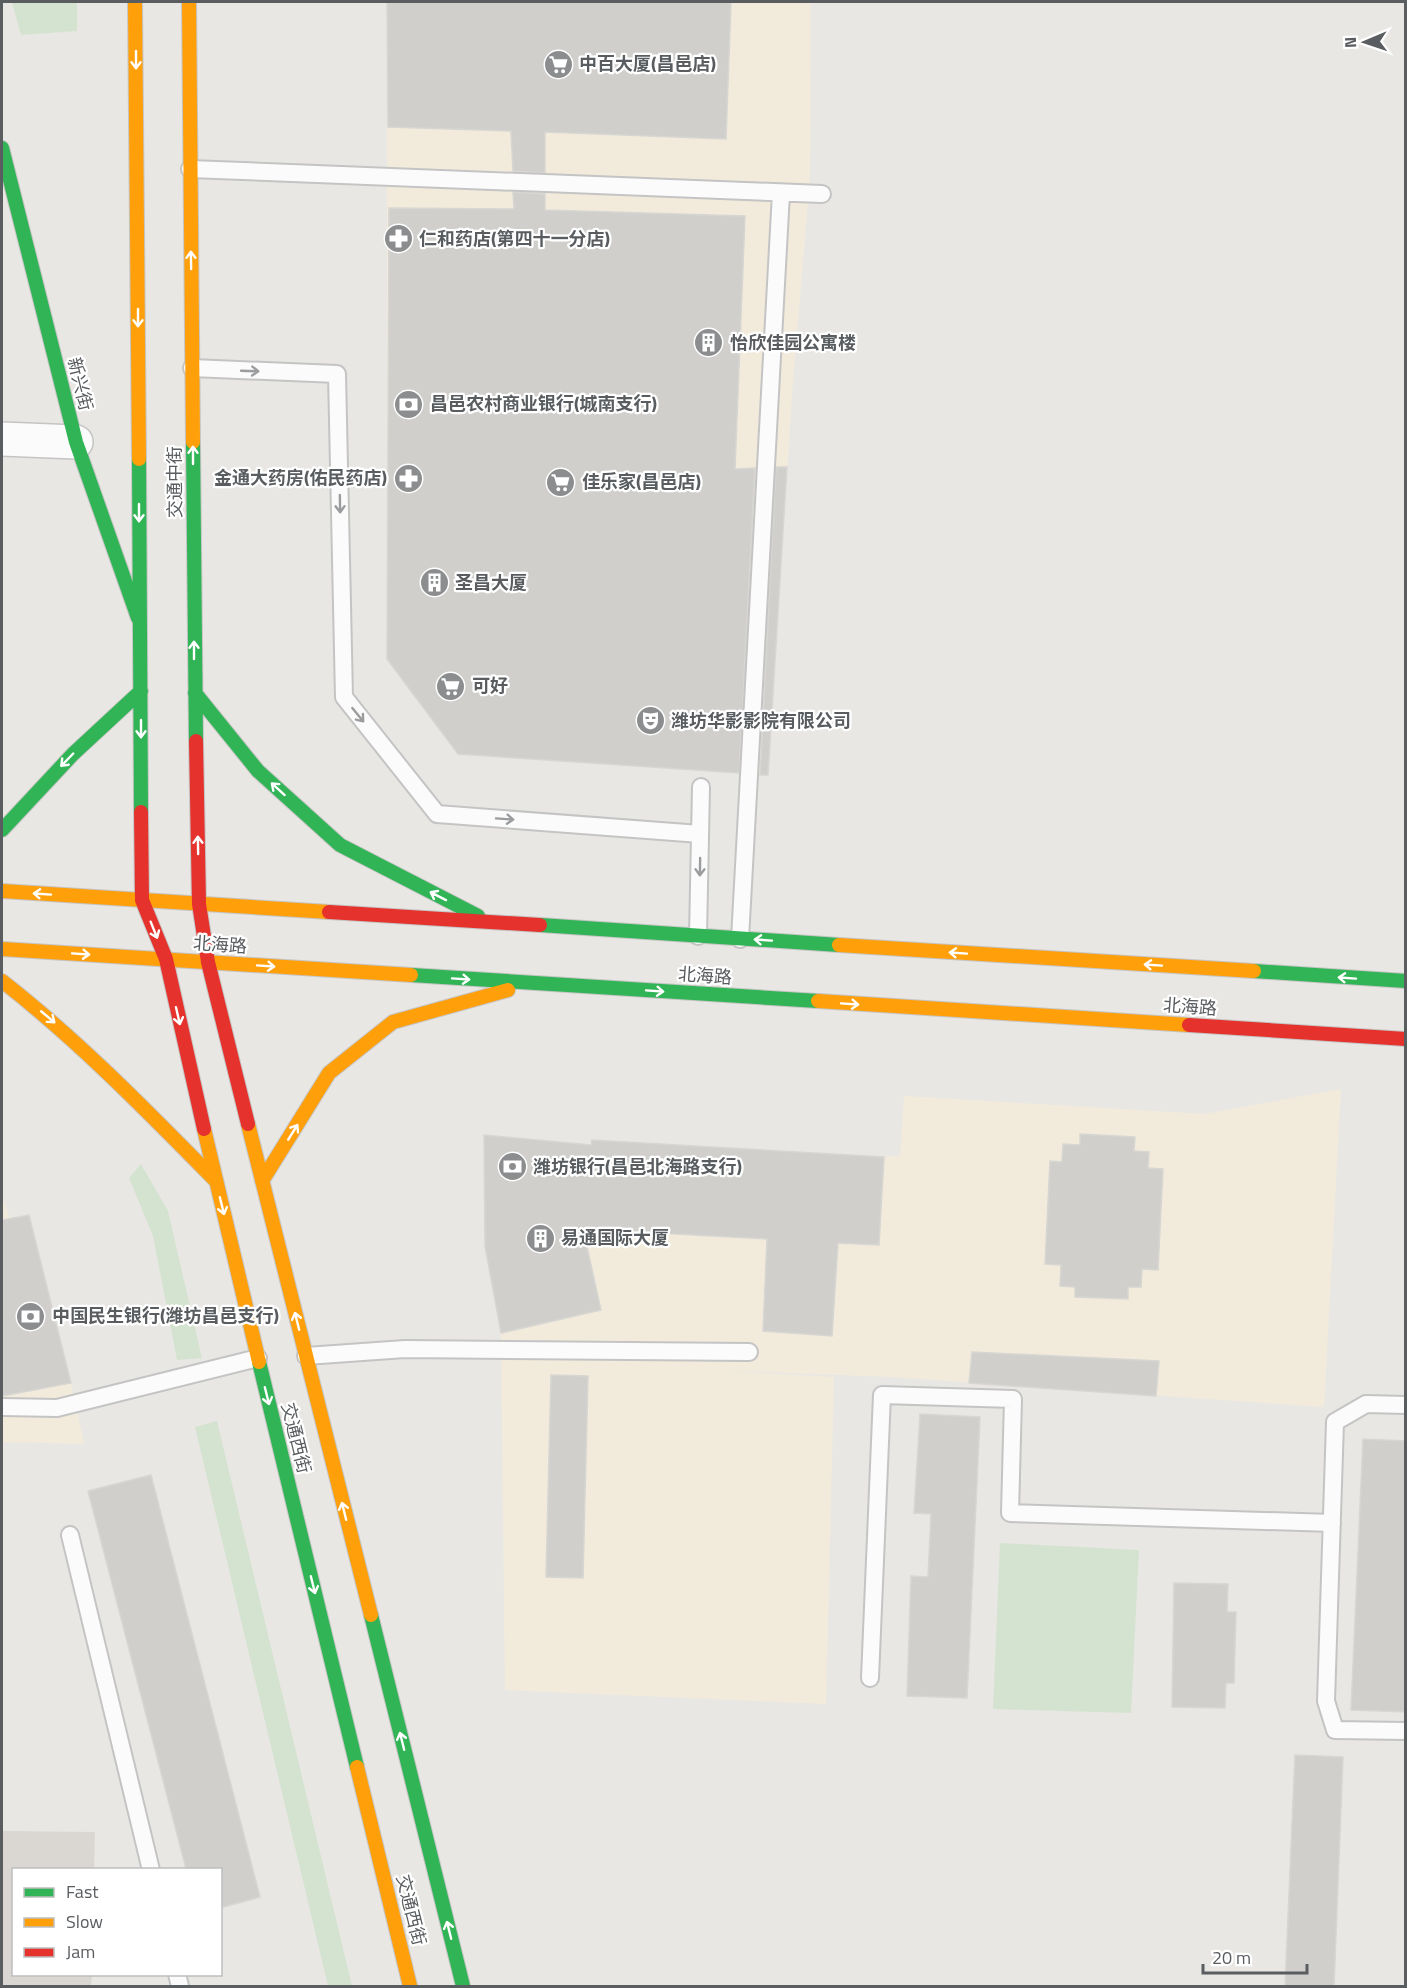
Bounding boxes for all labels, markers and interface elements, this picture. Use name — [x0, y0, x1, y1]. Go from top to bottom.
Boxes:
north arrow — [1335, 12, 1395, 72]
text: N — [1338, 37, 1362, 48]
supermarket icon: 中百大厦(昌邑店) — [542, 48, 574, 80]
one-way arrow — [130, 49, 142, 69]
place label: 中百大厦(昌邑店) — [579, 50, 716, 77]
pharmacy icon: 仁和药店(第四十一分店) — [382, 223, 414, 255]
place label: 仁和药店(第四十一分店) — [419, 225, 610, 252]
one-way arrow — [185, 251, 197, 271]
one-way arrow — [132, 307, 144, 327]
building icon: 怡欣佳园公寓楼 — [693, 327, 725, 359]
place label: 怡欣佳园公寓楼 — [730, 329, 856, 356]
street label: 新兴街 — [61, 354, 100, 413]
one-way arrow — [240, 365, 260, 376]
bank icon: 昌邑农村商业银行(城南支行) — [393, 388, 425, 420]
place label: 昌邑农村商业银行(城南支行) — [430, 390, 657, 417]
street label: 交通中街 — [161, 446, 188, 518]
one-way arrow — [187, 446, 199, 466]
pharmacy icon: 金通大药房(佑民药店) — [392, 462, 424, 494]
place label: 金通大药房(佑民药店) — [214, 464, 387, 491]
supermarket icon: 佳乐家(昌邑店) — [545, 466, 577, 498]
place label: 佳乐家(昌邑店) — [582, 468, 701, 495]
one-way arrow — [334, 493, 346, 513]
one-way arrow — [133, 502, 145, 522]
building icon: 圣昌大厦 — [418, 567, 450, 599]
place label: 圣昌大厦 — [455, 569, 527, 596]
one-way arrow — [188, 641, 200, 661]
supermarket icon: 可好 — [435, 670, 467, 702]
place label: 可好 — [472, 672, 508, 699]
theatre icon: 潍坊华影影院有限公司 — [634, 705, 666, 737]
one-way arrow — [352, 706, 365, 722]
place label: 潍坊华影影院有限公司 — [671, 707, 851, 734]
one-way arrow — [135, 718, 147, 738]
one-way arrow — [60, 752, 75, 767]
one-way arrow — [270, 782, 285, 796]
one-way arrow — [495, 814, 515, 825]
one-way arrow — [192, 836, 203, 856]
one-way arrow — [694, 856, 705, 876]
one-way arrow — [32, 888, 52, 899]
one-way arrow — [430, 890, 448, 901]
one-way arrow — [149, 920, 160, 938]
street label: 北海路 — [192, 929, 248, 960]
one-way arrow — [754, 934, 774, 945]
one-way arrow — [948, 947, 968, 958]
one-way arrow — [70, 948, 90, 959]
one-way arrow — [1143, 959, 1163, 970]
street label: 北海路 — [677, 960, 733, 991]
one-way arrow — [256, 961, 275, 972]
one-way arrow — [1338, 972, 1358, 983]
one-way arrow — [450, 973, 470, 984]
one-way arrow — [645, 986, 665, 997]
street label: 北海路 — [1162, 991, 1218, 1022]
one-way arrow — [839, 998, 859, 1009]
one-way arrow — [173, 1006, 185, 1025]
one-way arrow — [40, 1010, 55, 1024]
one-way arrow — [287, 1124, 299, 1141]
bank icon: 潍坊银行(昌邑北海路支行) — [496, 1151, 528, 1183]
place label: 潍坊银行(昌邑北海路支行) — [533, 1153, 742, 1180]
one-way arrow — [216, 1197, 228, 1216]
building icon: 易通国际大厦 — [524, 1222, 556, 1254]
place label: 易通国际大厦 — [561, 1224, 669, 1251]
bank icon: 中国民生银行(潍坊昌邑支行) — [15, 1300, 47, 1332]
place label: 中国民生银行(潍坊昌邑支行) — [52, 1302, 279, 1329]
one-way arrow — [291, 1312, 303, 1331]
one-way arrow — [262, 1386, 274, 1405]
street label: 交通西街 — [275, 1400, 318, 1476]
one-way arrow — [338, 1501, 350, 1520]
one-way arrow — [308, 1576, 320, 1595]
one-way arrow — [395, 1731, 407, 1750]
legend — [12, 1868, 222, 1976]
street label: 交通西街 — [390, 1872, 433, 1948]
text: Fast — [66, 1878, 99, 1905]
text: Slow — [66, 1908, 103, 1935]
one-way arrow — [442, 1921, 454, 1940]
scale bar — [1203, 1937, 1306, 1975]
text: Jam — [66, 1938, 95, 1965]
text: 20 m — [1212, 1944, 1251, 1971]

